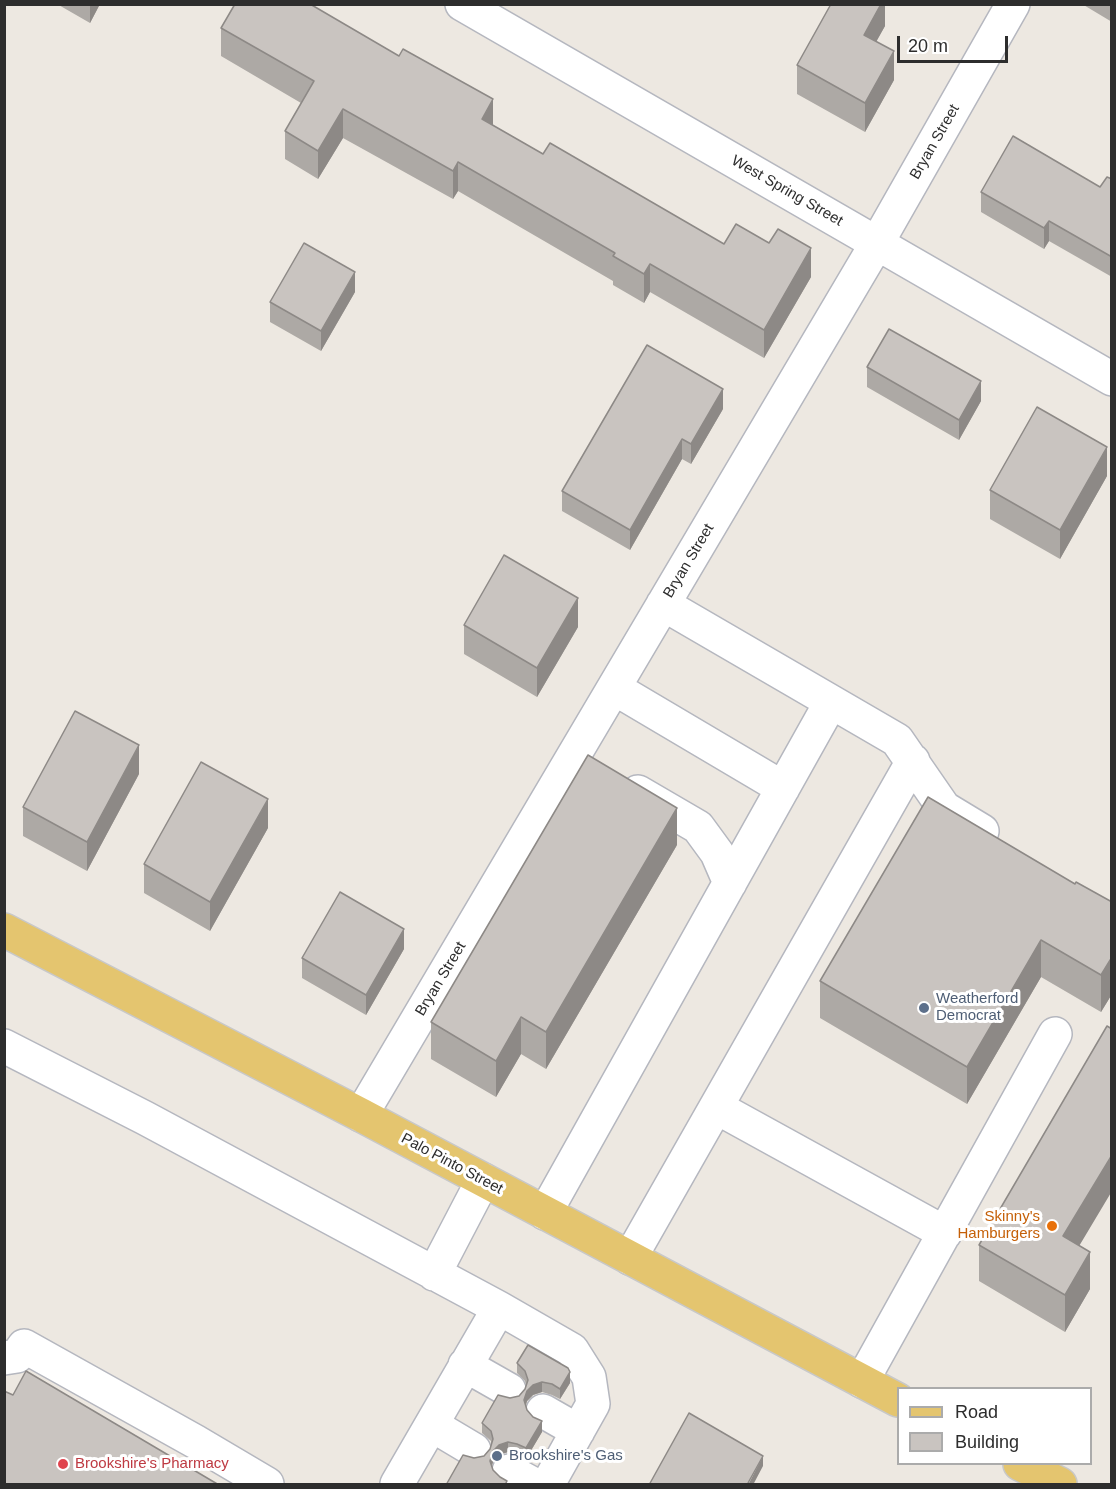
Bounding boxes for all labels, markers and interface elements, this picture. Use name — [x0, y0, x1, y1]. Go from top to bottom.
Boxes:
scale bar — [900, 24, 1011, 62]
text: 20 m — [908, 36, 948, 56]
street label: Bryan Street — [906, 101, 964, 183]
street label: West Spring Street — [728, 152, 846, 230]
street label: Bryan Street — [660, 521, 718, 601]
street label: Bryan Street — [412, 939, 470, 1019]
place label: Weatherford Democrat — [936, 990, 1018, 1025]
marker: Weatherford Democrat — [917, 1001, 931, 1015]
street label: Palo Pinto Street — [398, 1130, 506, 1198]
place label: Skinny's Hamburgers — [957, 1208, 1040, 1243]
marker: Skinny's Hamburgers — [1045, 1219, 1059, 1233]
legend — [897, 1387, 1092, 1465]
text: Road — [955, 1402, 998, 1422]
text: Building — [955, 1432, 1019, 1452]
place label: Brookshire's Gas — [509, 1447, 623, 1465]
marker: Brookshire's Gas — [490, 1449, 504, 1463]
place label: Brookshire's Pharmacy — [75, 1455, 229, 1473]
marker: Brookshire's Pharmacy — [56, 1457, 70, 1471]

